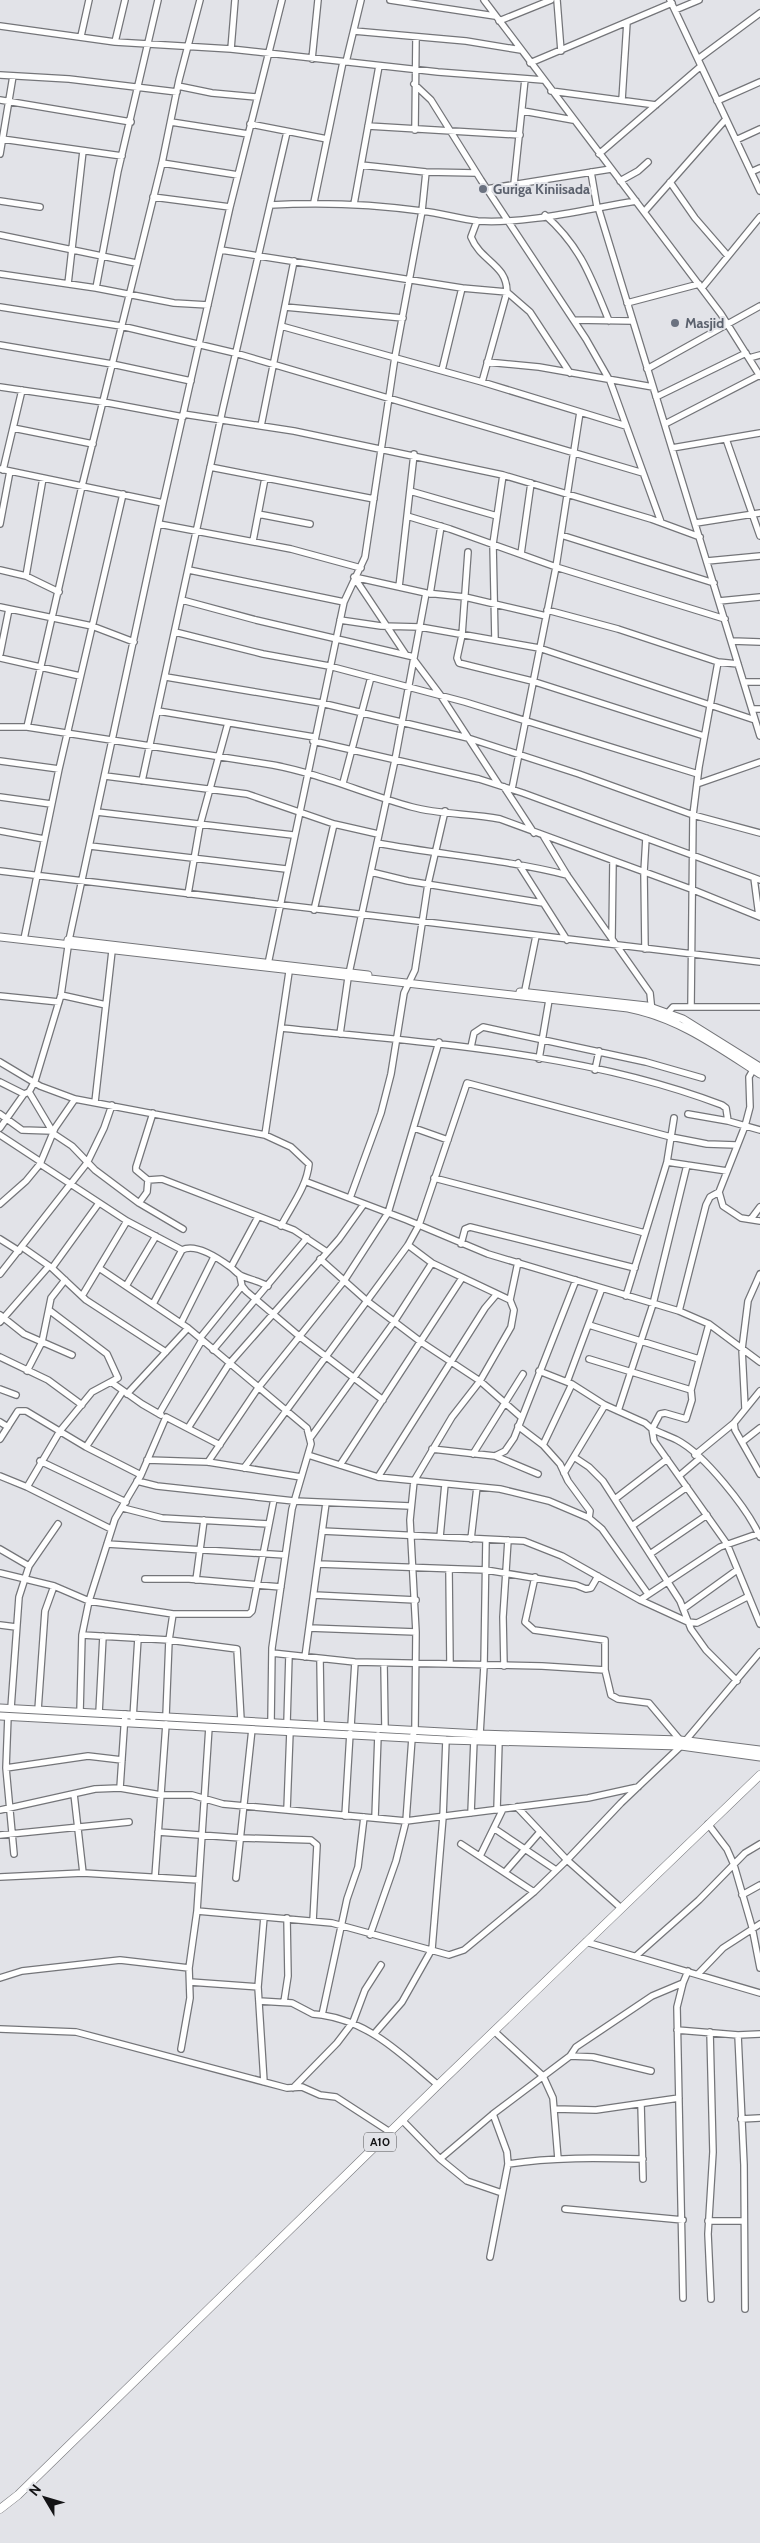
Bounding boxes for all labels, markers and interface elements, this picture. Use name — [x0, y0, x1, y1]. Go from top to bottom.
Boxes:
place label: Guriga Kiniisada — [493, 180, 590, 198]
marker: Guriga Kiniisada — [477, 183, 489, 195]
place label: Masjid — [685, 314, 724, 332]
marker: Masjid — [669, 317, 681, 329]
road number: A10 — [364, 2132, 396, 2152]
north arrow — [20, 2473, 70, 2523]
text: N — [25, 2481, 45, 2499]

